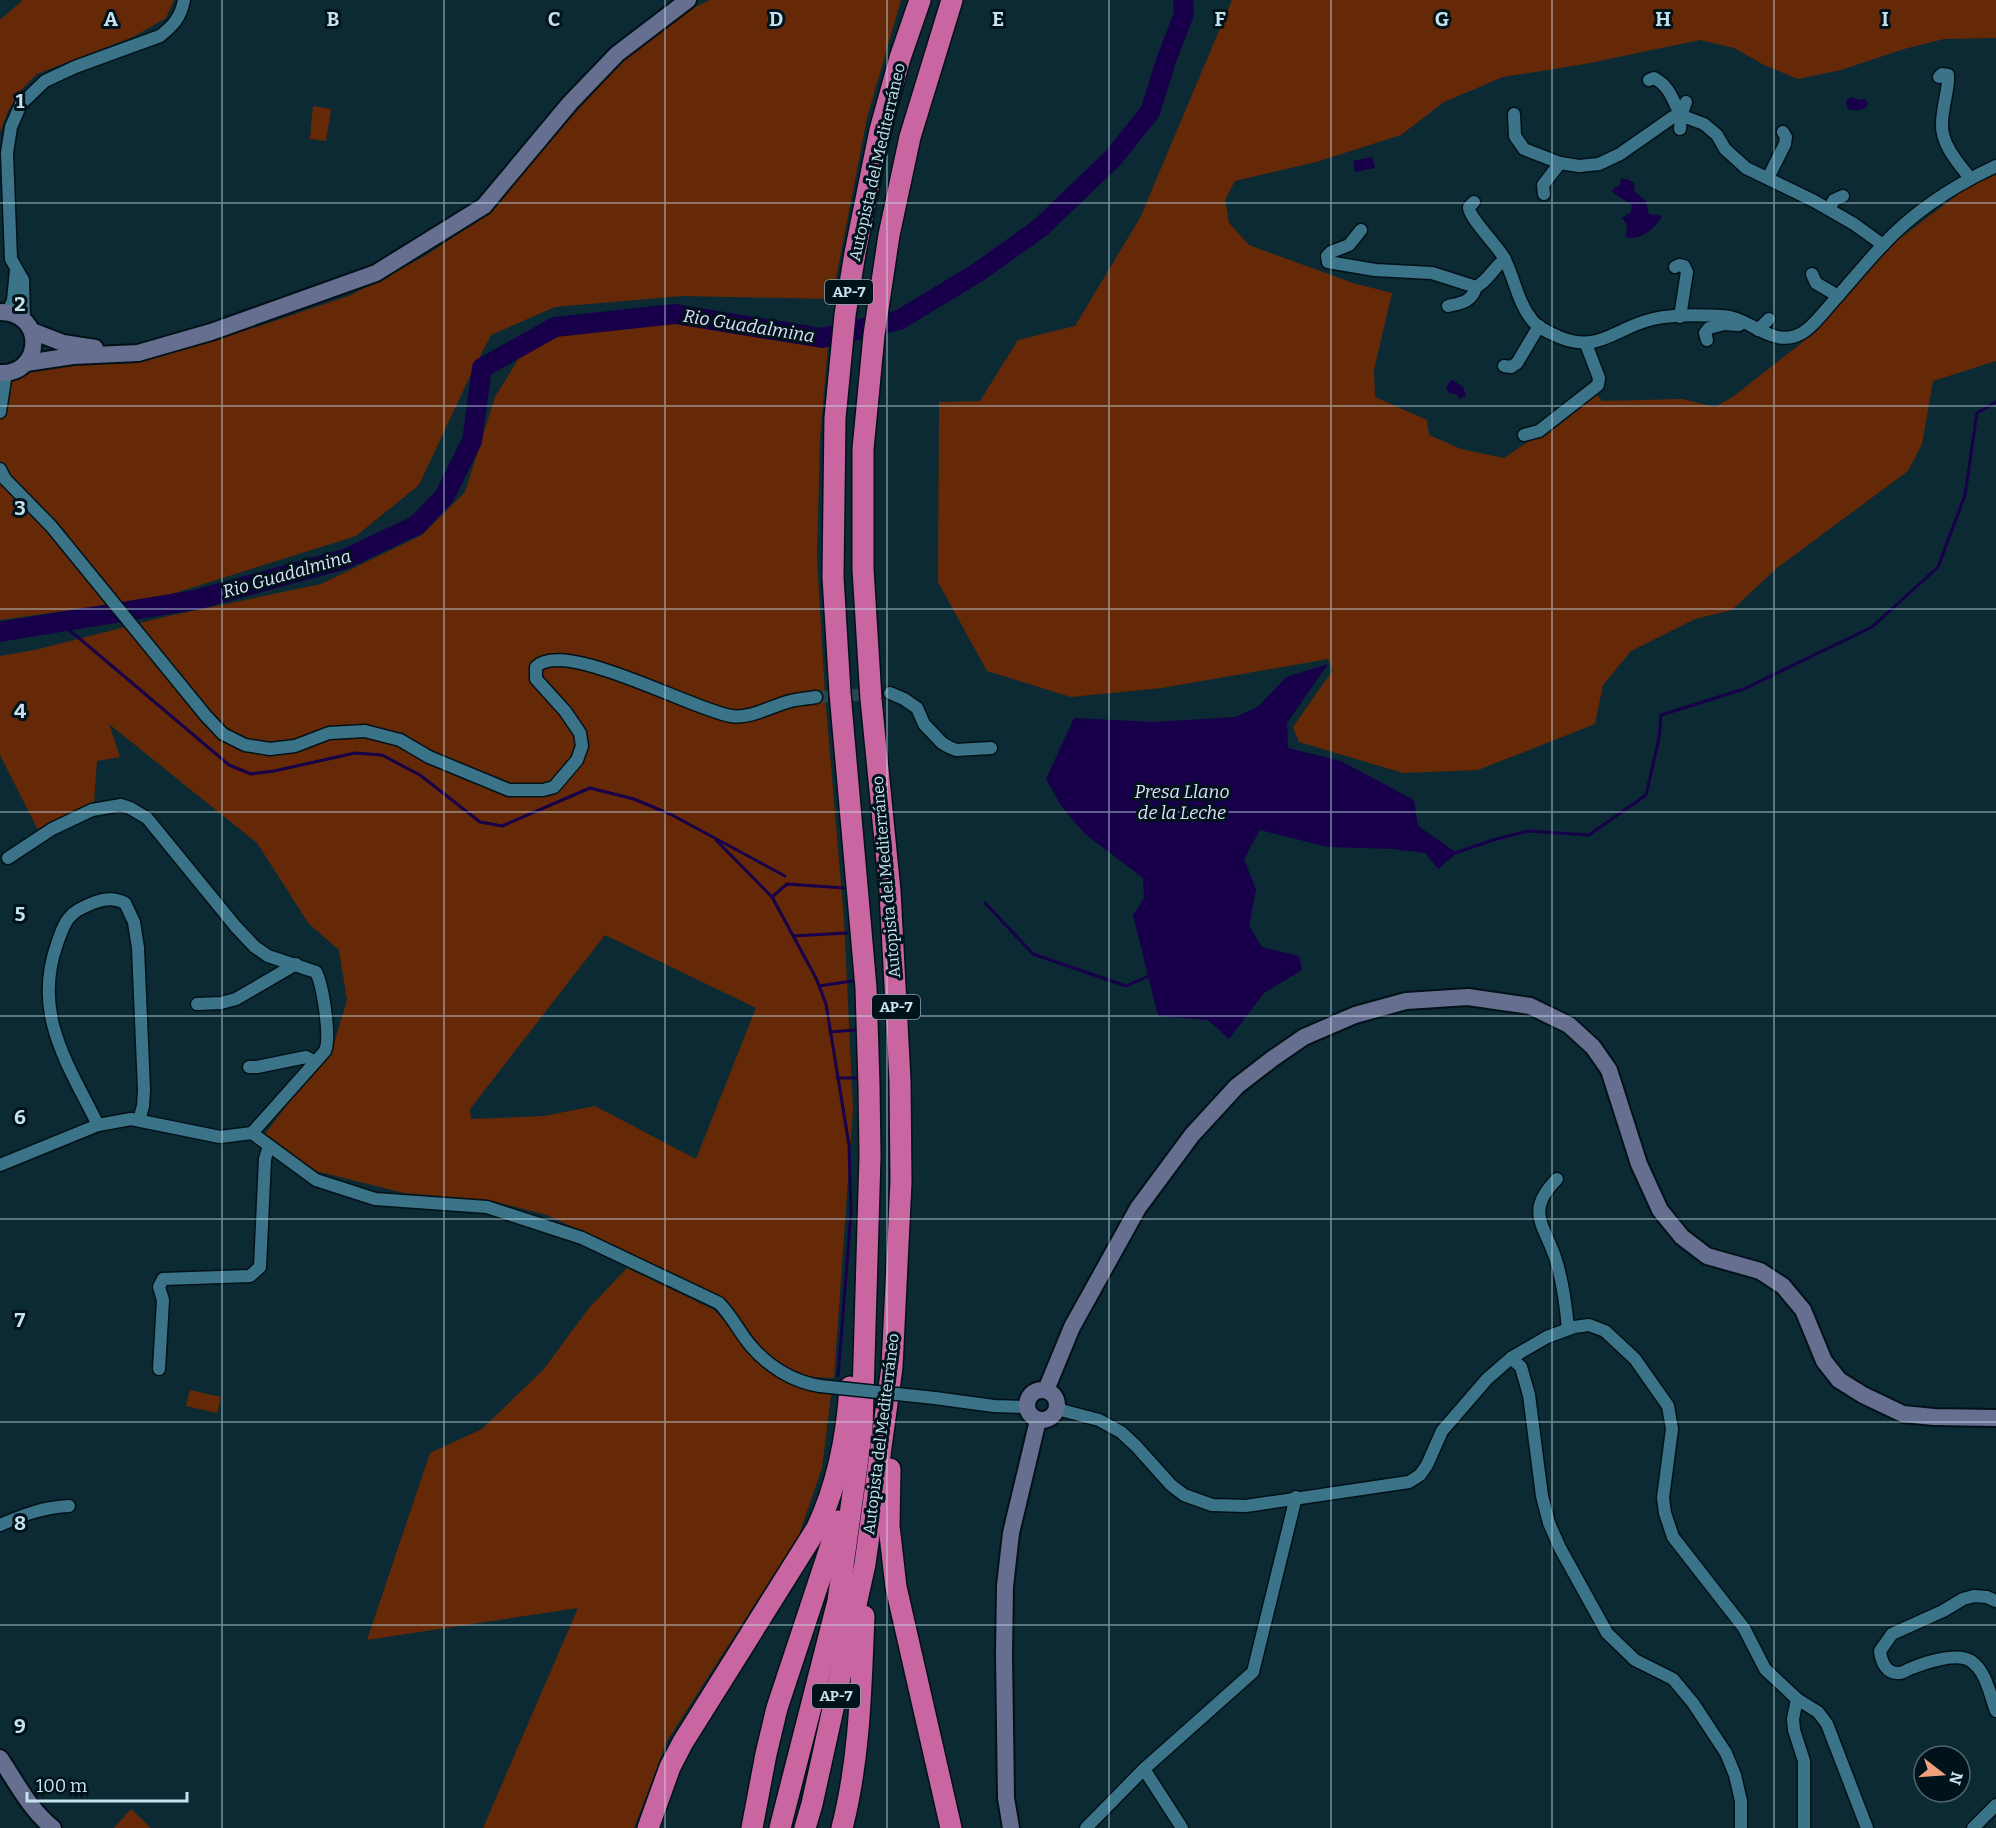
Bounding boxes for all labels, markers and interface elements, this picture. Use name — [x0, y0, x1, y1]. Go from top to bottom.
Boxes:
text: A — [104, 7, 119, 31]
text: B — [327, 7, 340, 31]
text: C — [548, 7, 560, 31]
text: D — [769, 7, 783, 31]
text: E — [992, 7, 1004, 31]
text: F — [1214, 7, 1226, 31]
text: G — [1435, 7, 1449, 31]
text: H — [1655, 7, 1671, 31]
text: I — [1881, 7, 1889, 31]
street label: Autopista del Mediterráneo — [845, 61, 909, 263]
text: 1 — [16, 89, 25, 113]
road number: AP-7 — [825, 280, 873, 304]
text: 2 — [14, 292, 26, 316]
water label: Rio Guadalmina — [682, 305, 816, 347]
text: 3 — [14, 496, 26, 520]
water label: Rio Guadalmina — [220, 545, 354, 603]
text: 4 — [14, 699, 26, 723]
street label: Autopista del Mediterráneo — [868, 775, 904, 979]
water label: Presa Llano de la Leche — [1135, 781, 1229, 824]
text: 5 — [15, 902, 26, 926]
road number: AP-7 — [872, 995, 920, 1019]
text: 6 — [14, 1105, 26, 1129]
text: 7 — [15, 1308, 26, 1332]
street label: Autopista del Mediterráneo — [859, 1332, 903, 1536]
text: 8 — [14, 1511, 26, 1535]
road number: AP-7 — [812, 1684, 860, 1708]
text: 9 — [14, 1714, 26, 1738]
north arrow — [1912, 1744, 1972, 1804]
scale bar — [27, 1765, 188, 1803]
text: N — [1945, 1770, 1967, 1787]
text: 100 m — [36, 1775, 87, 1797]

